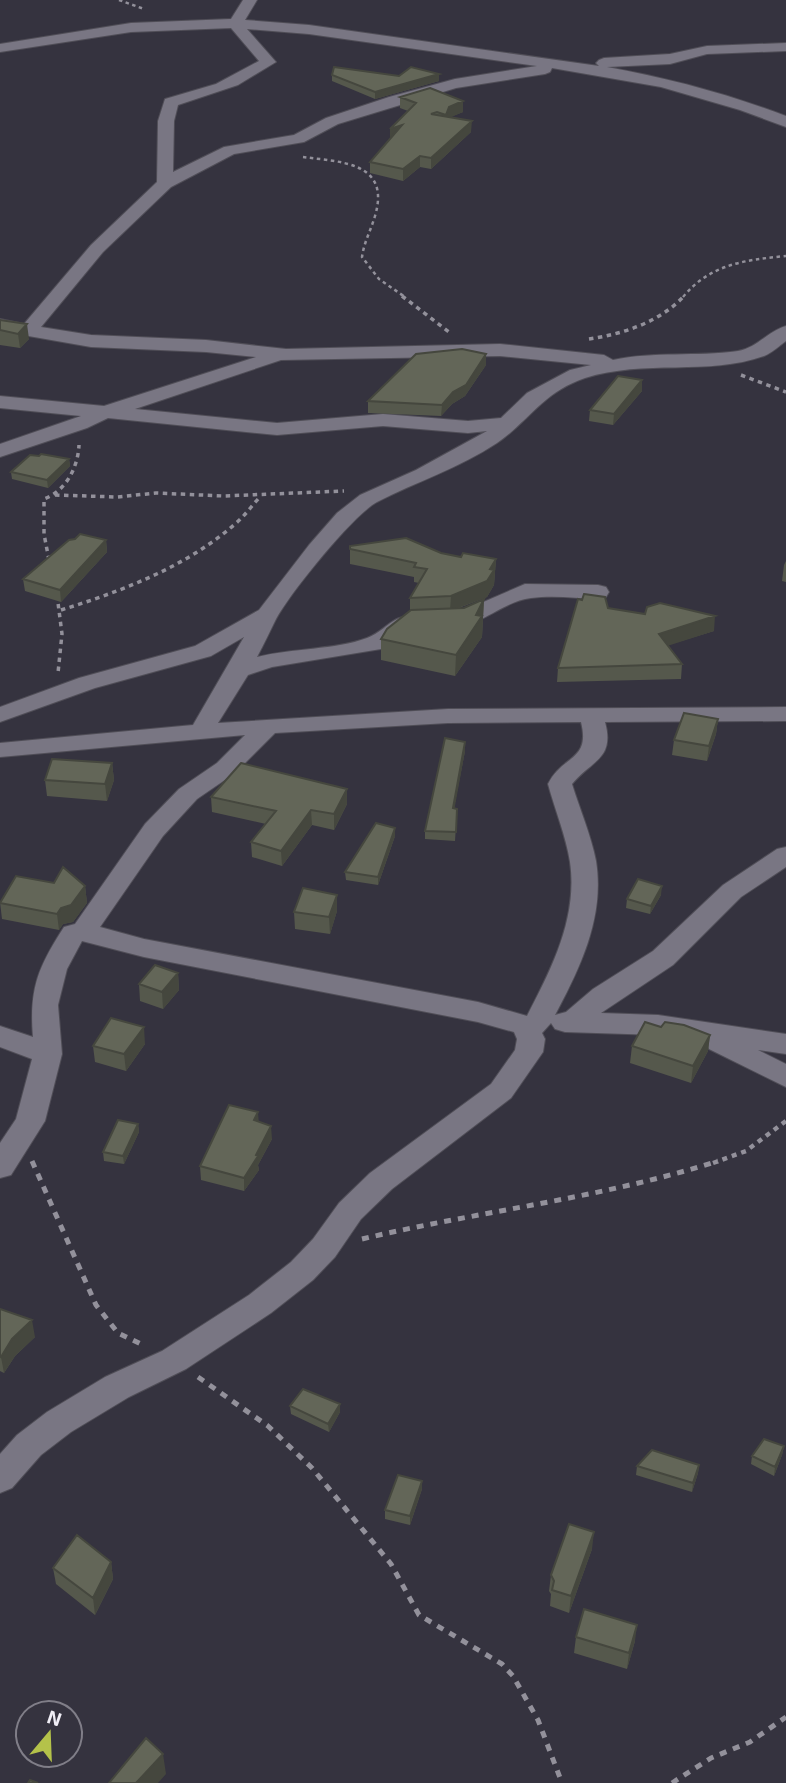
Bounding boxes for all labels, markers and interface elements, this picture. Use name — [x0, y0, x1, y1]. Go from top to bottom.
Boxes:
north arrow — [14, 1699, 84, 1769]
text: N — [44, 1704, 65, 1731]

